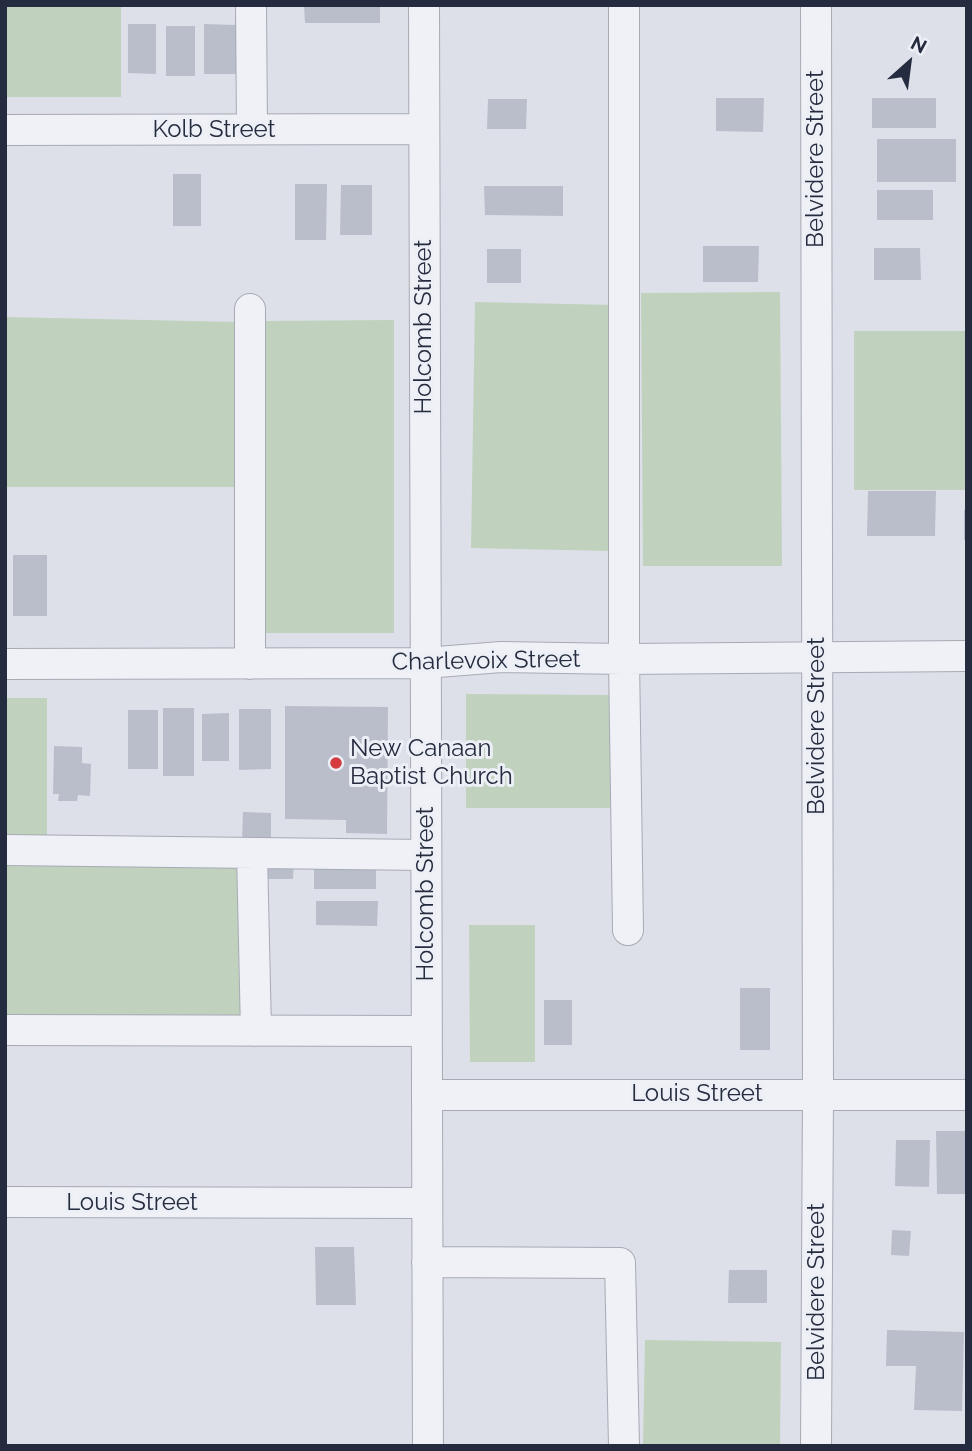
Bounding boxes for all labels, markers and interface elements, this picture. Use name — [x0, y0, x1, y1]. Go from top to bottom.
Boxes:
north arrow — [874, 28, 944, 98]
text: N — [907, 31, 930, 58]
street label: Belvidere Street — [802, 70, 830, 248]
street label: Kolb Street — [153, 116, 275, 144]
street label: Holcomb Street — [410, 239, 438, 415]
street label: Belvidere Street — [803, 637, 831, 815]
street label: Charlevoix Street — [391, 645, 581, 677]
place label: New Canaan Baptist Church — [350, 735, 513, 791]
marker: New Canaan Baptist Church — [328, 755, 344, 771]
street label: Holcomb Street — [412, 806, 440, 982]
street label: Louis Street — [631, 1080, 763, 1108]
street label: Louis Street — [66, 1189, 198, 1217]
street label: Belvidere Street — [803, 1203, 831, 1381]

